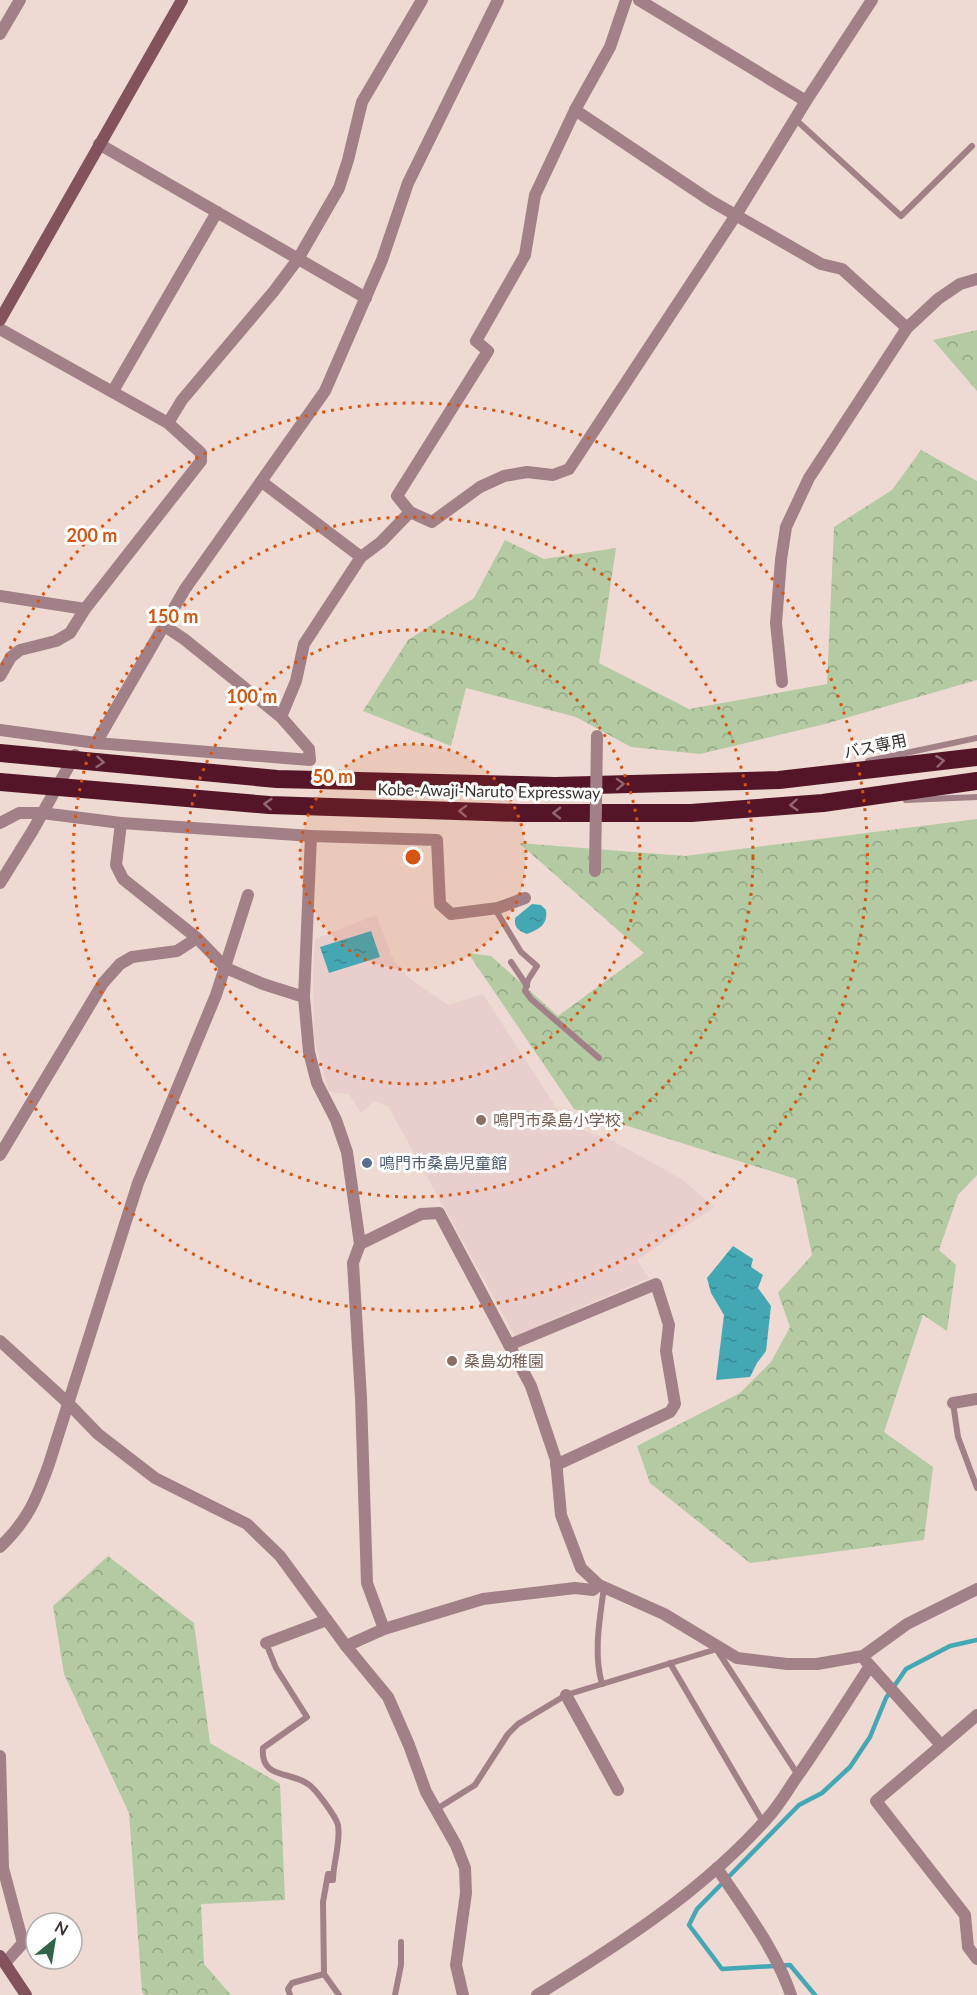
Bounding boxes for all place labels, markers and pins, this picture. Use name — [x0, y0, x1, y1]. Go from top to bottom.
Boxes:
centre of rings — [403, 847, 423, 867]
place label: 鳴門市桑島小学校 — [493, 1110, 621, 1129]
marker: 鳴門市桑島小学校 — [474, 1113, 488, 1127]
place label: 鳴門市桑島児童館 — [379, 1153, 507, 1172]
marker: 鳴門市桑島児童館 — [360, 1156, 374, 1170]
place label: 桑島幼稚園 — [464, 1351, 544, 1370]
marker: 桑島幼稚園 — [445, 1354, 459, 1368]

